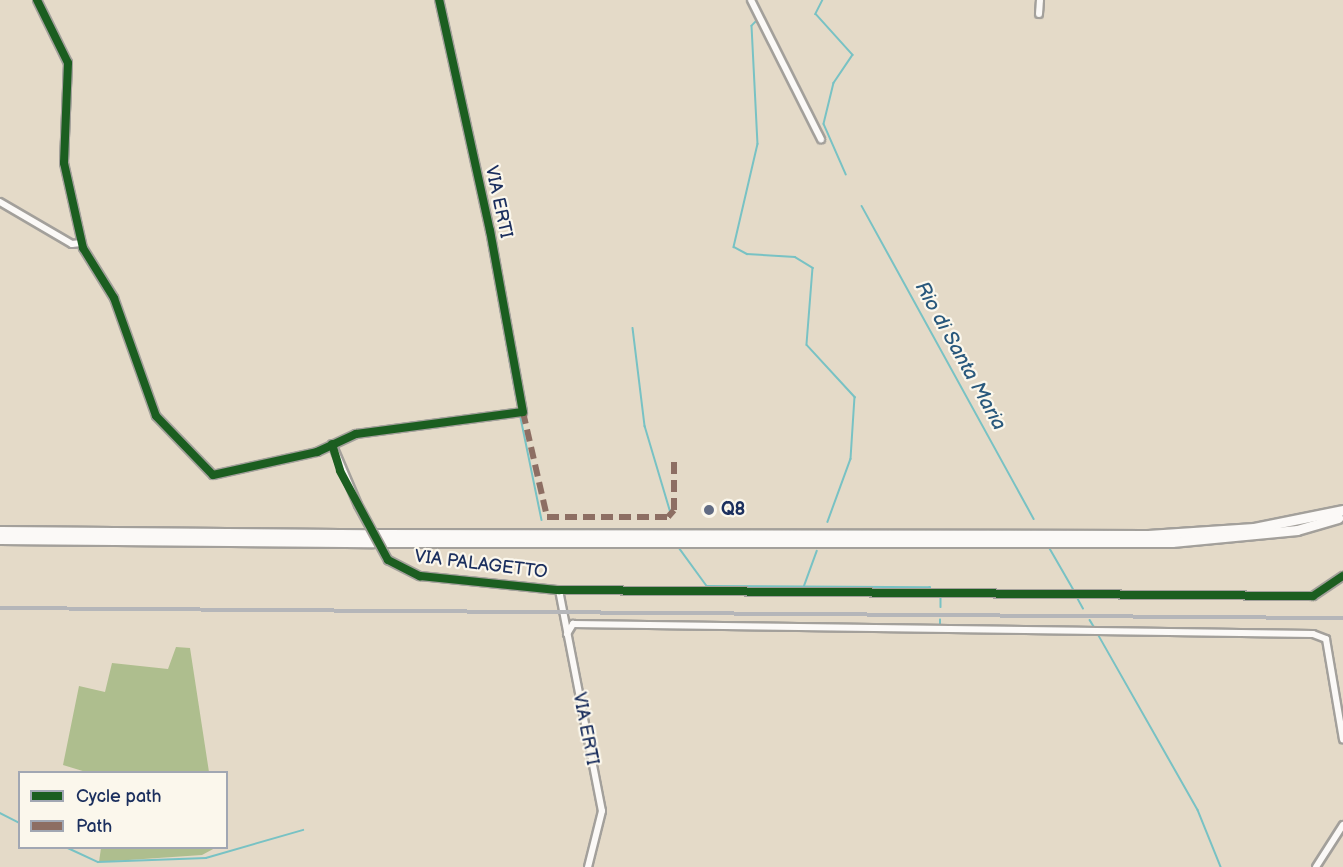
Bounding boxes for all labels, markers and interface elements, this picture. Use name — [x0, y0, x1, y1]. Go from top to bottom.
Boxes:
street label: VIA ERTI — [480, 164, 516, 240]
water label: Rio di Santa Maria — [909, 277, 1011, 435]
place label: Q8 — [721, 499, 745, 521]
marker: Q8 — [702, 503, 716, 517]
street label: VIA PALAGETTO — [413, 546, 549, 584]
street label: VIA ERTI — [567, 691, 603, 767]
legend — [18, 771, 228, 849]
text: Cycle path — [76, 786, 162, 807]
text: Path — [76, 816, 112, 837]

